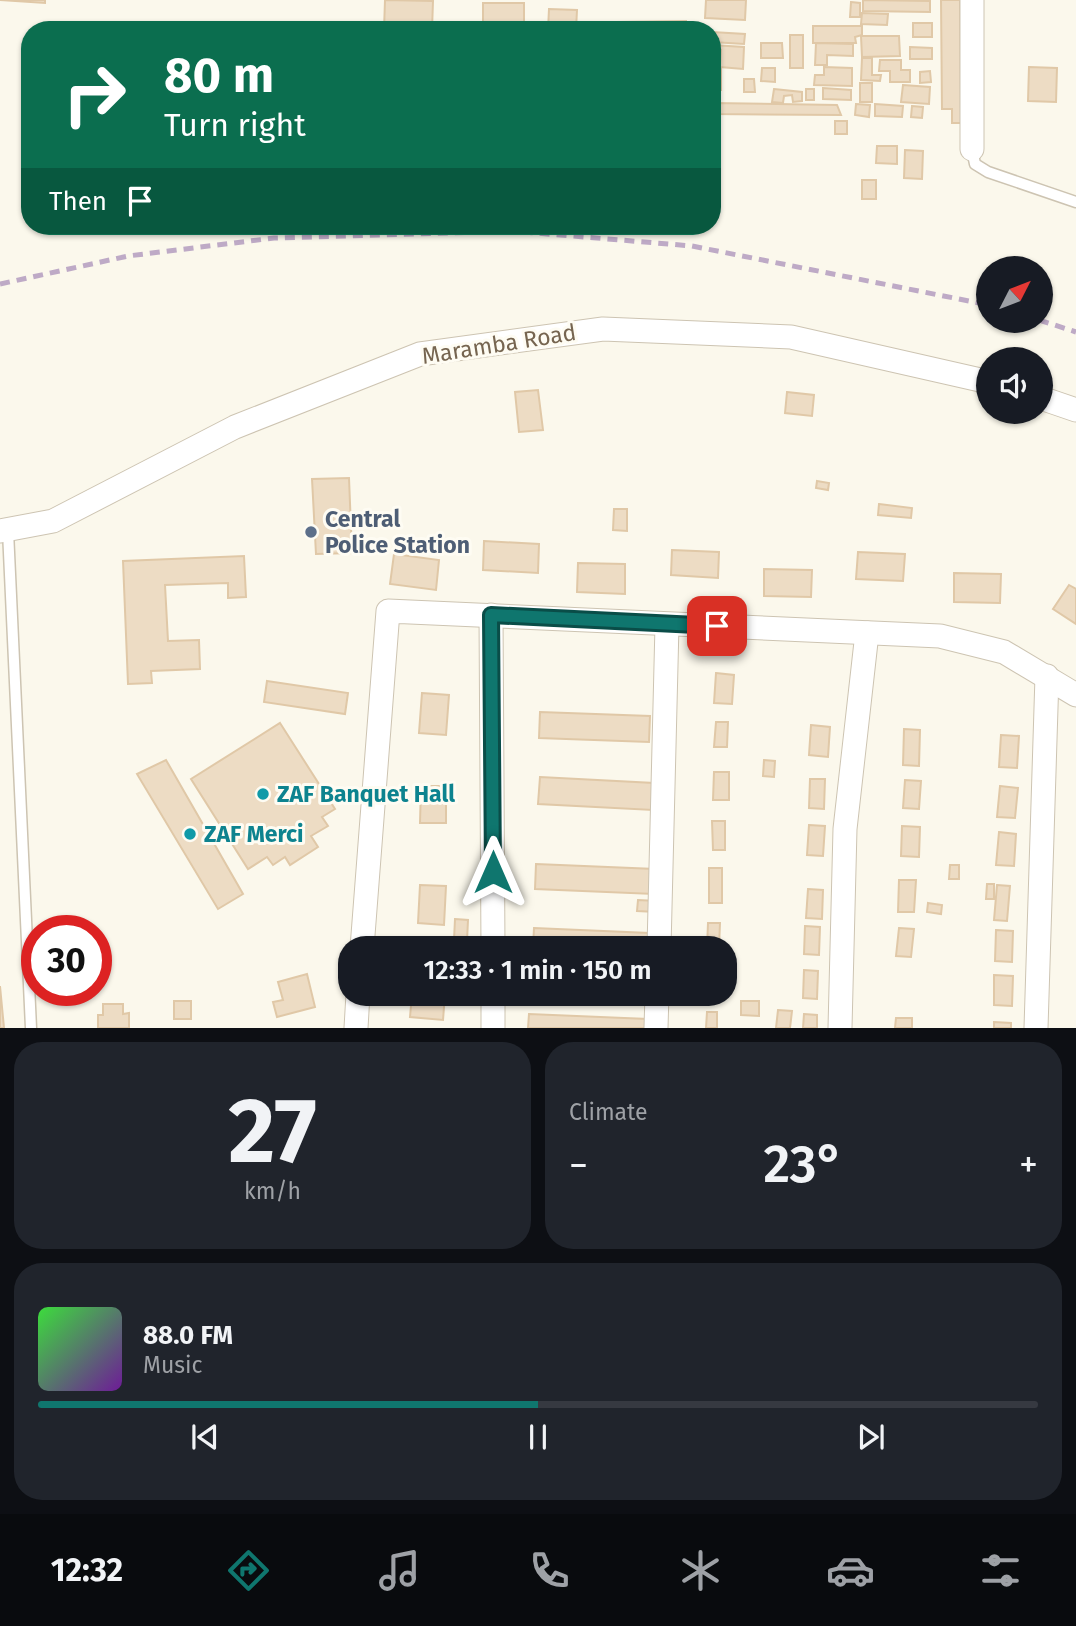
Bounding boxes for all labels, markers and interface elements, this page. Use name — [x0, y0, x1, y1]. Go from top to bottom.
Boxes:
text: 80 m — [164, 46, 274, 105]
icon: right — [49, 49, 140, 140]
text: Turn right — [164, 106, 306, 144]
icon: arrive — [121, 182, 159, 220]
text: Then — [49, 186, 107, 217]
north arrow — [976, 256, 1054, 332]
map controls — [976, 256, 1053, 424]
street label: Maramba Road — [420, 318, 578, 370]
button: sound — [976, 347, 1053, 424]
place label: Central Police Station — [325, 505, 470, 559]
marker: Central Police Station — [303, 524, 319, 540]
pin — [687, 596, 747, 656]
icon: arrive — [698, 607, 736, 645]
place label: ZAF Banquet Hall — [277, 780, 455, 808]
marker: ZAF Banquet Hall — [255, 786, 271, 802]
place label: ZAF Merci — [204, 820, 304, 848]
marker: ZAF Merci — [182, 826, 198, 842]
position arrow — [456, 835, 530, 909]
speed limit sign: 30 — [21, 915, 112, 1006]
text: 12:33 · 1 min · 150 m — [423, 955, 652, 986]
text: 27 — [228, 1077, 317, 1186]
text: Climate — [569, 1098, 648, 1126]
text: 23° — [763, 1133, 844, 1196]
text: − — [569, 1142, 588, 1188]
text: + — [1019, 1142, 1038, 1188]
text: km/h — [244, 1177, 301, 1205]
text: 88.0 FM — [143, 1320, 233, 1351]
text: Music — [143, 1351, 203, 1379]
icon: previous — [186, 1418, 224, 1456]
icon: pause — [519, 1418, 557, 1456]
icon: next — [852, 1418, 890, 1456]
icon: directions — [224, 1546, 273, 1595]
icon: music — [375, 1546, 424, 1595]
icon: phone — [525, 1546, 574, 1595]
icon: climate — [676, 1546, 725, 1595]
icon: car — [826, 1546, 875, 1595]
icon: filters — [976, 1546, 1025, 1595]
text: 12:32 — [51, 1551, 123, 1589]

